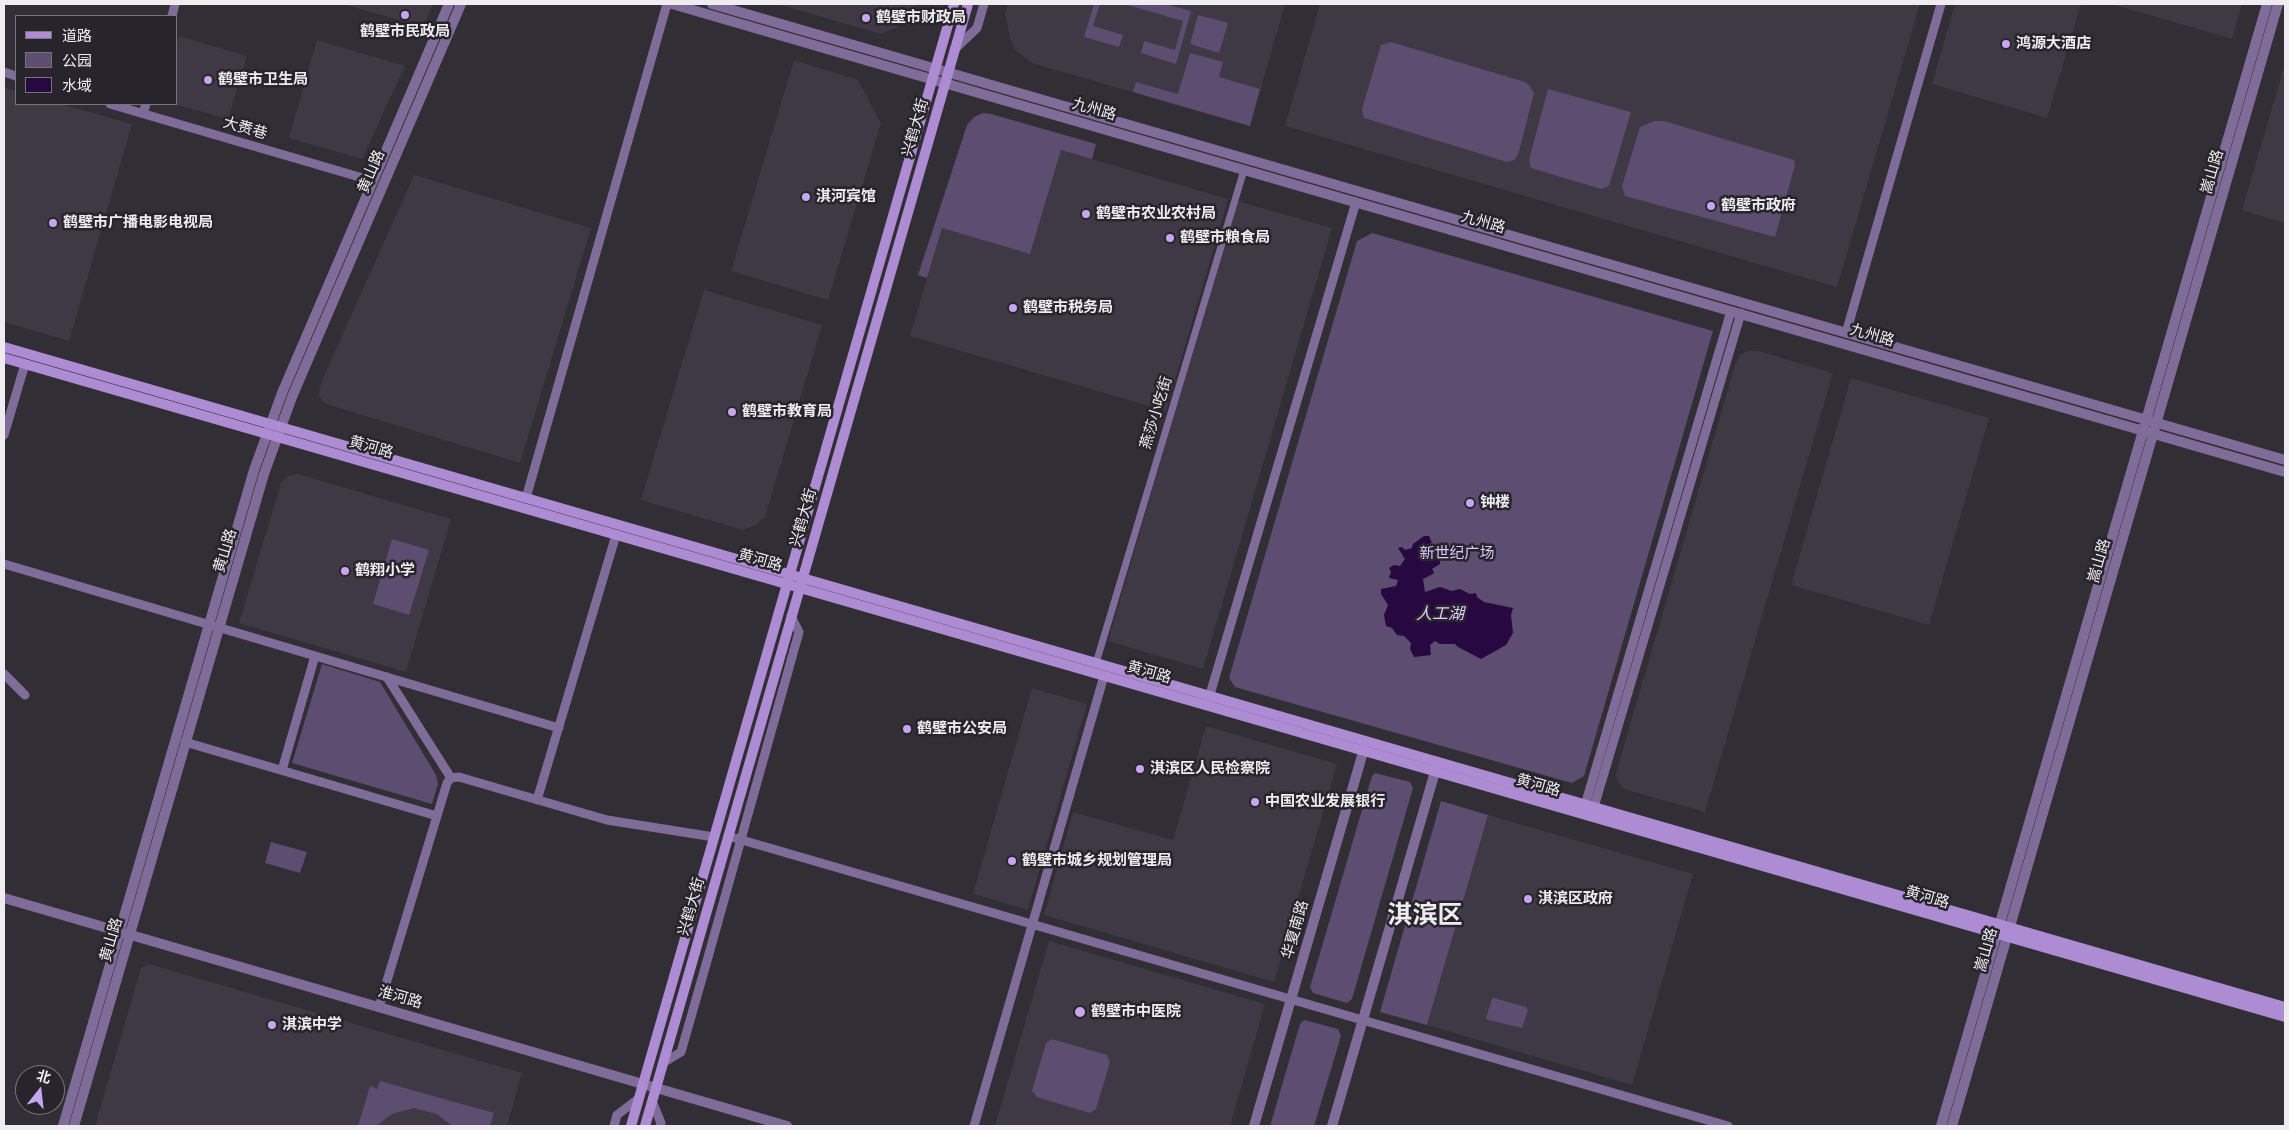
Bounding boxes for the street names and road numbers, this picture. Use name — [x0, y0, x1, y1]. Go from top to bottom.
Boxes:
street label: 九州路 — [1070, 95, 1118, 125]
street label: 兴鹤大街 — [899, 97, 933, 159]
street label: 大赉巷 — [221, 114, 269, 144]
street label: 黄山路 — [355, 148, 389, 196]
street label: 嵩山路 — [2198, 148, 2228, 196]
street label: 九州路 — [1459, 208, 1507, 238]
street label: 九州路 — [1848, 321, 1896, 351]
street label: 燕莎小吃街 — [1137, 375, 1177, 451]
street label: 黄河路 — [347, 433, 395, 463]
street label: 兴鹤大街 — [787, 487, 821, 549]
street label: 黄山路 — [211, 527, 241, 575]
street label: 嵩山路 — [2085, 537, 2115, 585]
street label: 黄河路 — [736, 546, 784, 576]
street label: 黄河路 — [1125, 658, 1173, 688]
street label: 黄河路 — [1514, 771, 1562, 801]
street label: 兴鹤大街 — [675, 876, 709, 938]
street label: 黄河路 — [1903, 883, 1951, 913]
street label: 华夏南路 — [1279, 899, 1313, 961]
street label: 黄山路 — [97, 916, 127, 964]
street label: 嵩山路 — [1972, 926, 2002, 974]
street label: 淮河路 — [376, 983, 424, 1013]

